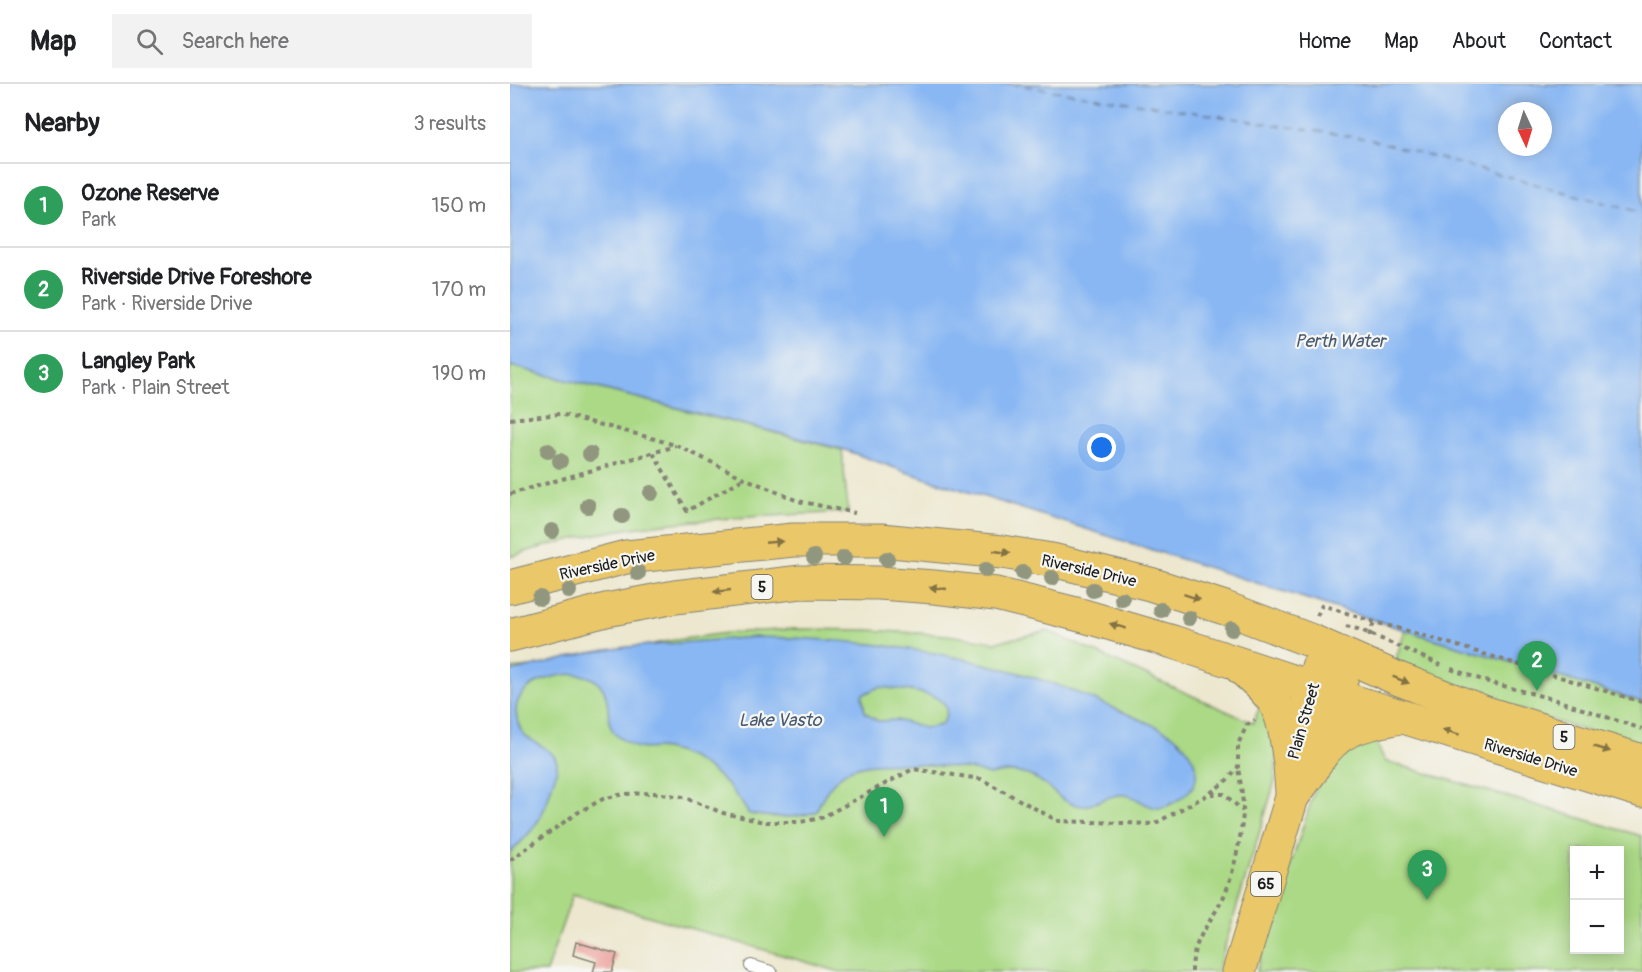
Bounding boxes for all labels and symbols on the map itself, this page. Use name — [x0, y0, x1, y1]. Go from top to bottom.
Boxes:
north arrow — [1498, 102, 1552, 156]
water label: Perth Water — [1295, 330, 1388, 353]
your location — [1087, 433, 1116, 462]
one-way arrow — [765, 537, 784, 547]
street label: Riverside Drive — [558, 545, 657, 585]
one-way arrow — [993, 548, 1012, 557]
street label: Riverside Drive — [1039, 550, 1138, 592]
road number: 5 — [752, 575, 772, 599]
one-way arrow — [928, 583, 947, 593]
one-way arrow — [713, 586, 732, 596]
one-way arrow — [1183, 593, 1201, 603]
one-way arrow — [1109, 621, 1127, 630]
pin: 2 — [1518, 642, 1556, 691]
one-way arrow — [1393, 675, 1411, 685]
street label: Plain Street — [1284, 680, 1325, 762]
water label: Lake Vasto — [739, 709, 823, 732]
road number: 5 — [1554, 725, 1574, 749]
one-way arrow — [1442, 727, 1460, 736]
street label: Riverside Drive — [1481, 734, 1580, 782]
one-way arrow — [1593, 744, 1611, 754]
pin: 1 — [864, 788, 904, 837]
pin: 3 — [1408, 850, 1446, 900]
road number: 65 — [1251, 872, 1281, 896]

